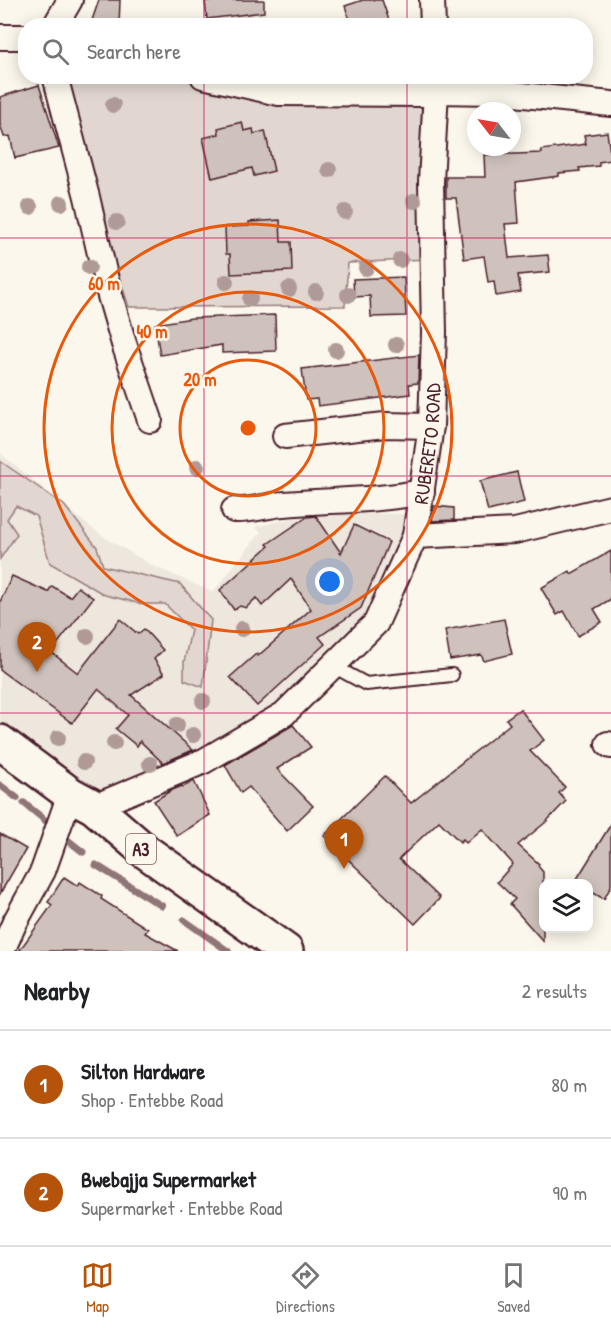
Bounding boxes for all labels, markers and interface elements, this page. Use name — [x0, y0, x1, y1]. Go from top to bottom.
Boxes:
search box — [18, 18, 593, 84]
icon: search — [39, 35, 72, 68]
text: Search here — [87, 36, 181, 66]
north arrow — [467, 102, 521, 156]
text: 60 m — [88, 271, 120, 296]
text: 40 m — [136, 319, 168, 344]
text: 20 m — [184, 367, 216, 392]
street label: RUBERETO ROAD — [406, 382, 446, 506]
centre of rings — [238, 418, 258, 438]
your location — [315, 567, 344, 596]
pin: 2 — [18, 622, 57, 672]
pin: 1 — [324, 820, 364, 869]
road number: A3 — [126, 834, 156, 864]
map controls — [539, 879, 593, 933]
button: layers — [539, 879, 593, 933]
text: Nearby — [24, 973, 90, 1008]
text: 2 results — [522, 977, 587, 1004]
text: Silton Hardware — [81, 1056, 205, 1086]
text: 1 — [40, 1071, 47, 1098]
text: 80 m — [551, 1071, 587, 1098]
text: Shop · Entebbe Road — [81, 1086, 223, 1113]
text: Bwebajja Supermarket — [81, 1164, 256, 1194]
text: 2 — [39, 1179, 48, 1206]
text: 90 m — [553, 1179, 587, 1206]
text: Supermarket · Entebbe Road — [81, 1194, 282, 1221]
tab: Map — [81, 1259, 114, 1317]
tab: Directions — [276, 1259, 335, 1317]
tab: Saved — [497, 1259, 530, 1317]

